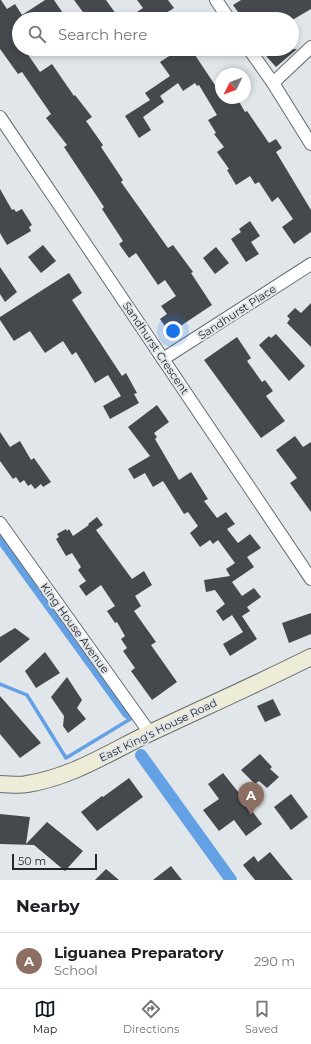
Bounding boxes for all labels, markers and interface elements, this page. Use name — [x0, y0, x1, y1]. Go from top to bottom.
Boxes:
search box — [12, 12, 299, 56]
icon: search — [26, 23, 48, 45]
text: Search here — [58, 25, 147, 44]
north arrow — [215, 68, 251, 104]
street label: Sandhurst Place — [195, 281, 279, 342]
street label: Sandhurst Crescent — [120, 299, 193, 397]
your location — [163, 321, 183, 341]
street label: King House Avenue — [38, 580, 113, 676]
street label: East King's House Road — [97, 695, 219, 765]
pin: A — [238, 782, 264, 815]
scale bar — [12, 852, 97, 871]
text: 50 m — [18, 854, 46, 868]
text: Nearby — [16, 896, 80, 916]
text: Liguanea Preparatory — [54, 943, 224, 962]
text: A — [24, 953, 34, 969]
text: 290 m — [254, 953, 295, 969]
text: School — [54, 962, 98, 978]
tab: Map — [33, 998, 57, 1036]
tab: Directions — [123, 998, 179, 1036]
tab: Saved — [245, 998, 278, 1036]

